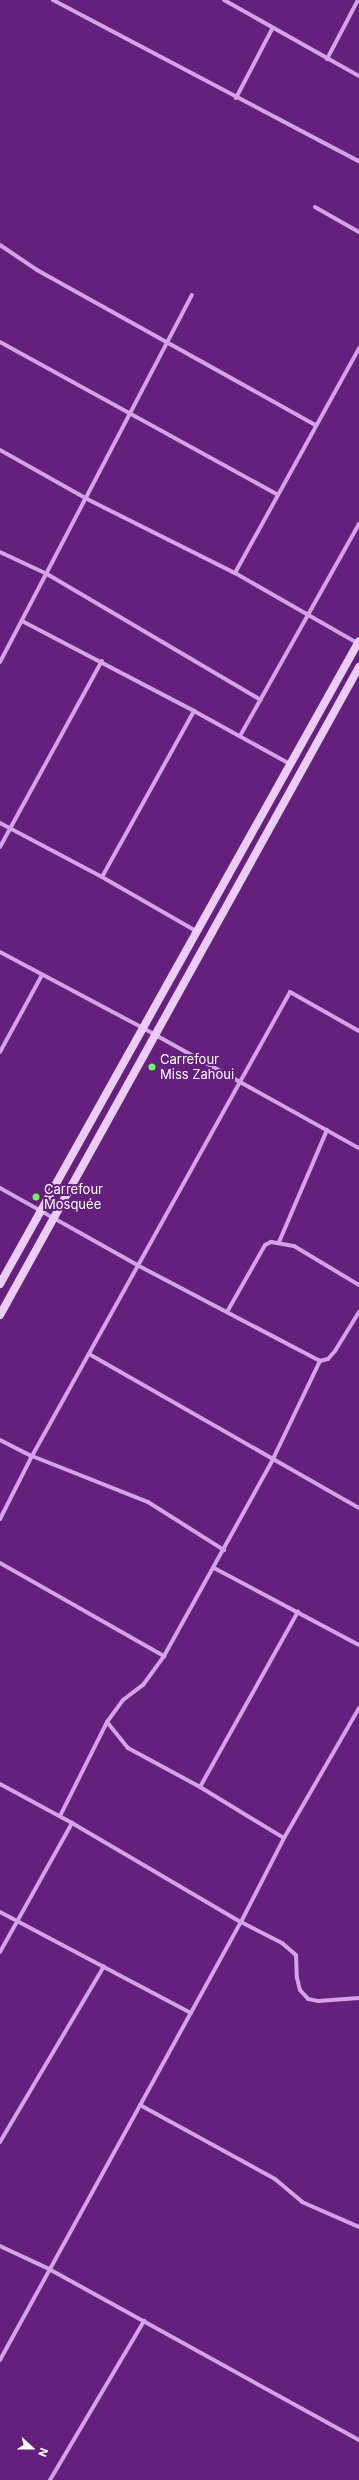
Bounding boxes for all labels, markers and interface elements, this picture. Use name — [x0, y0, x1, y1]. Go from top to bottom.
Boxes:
place label: Carrefour Miss Zahoui — [160, 1052, 234, 1083]
marker: Carrefour Miss Zahoui — [147, 1062, 157, 1072]
place label: Carrefour Mosquée — [44, 1182, 103, 1213]
marker: Carrefour Mosquée — [31, 1192, 41, 1202]
north arrow — [12, 2428, 52, 2468]
text: N — [35, 2446, 51, 2459]

